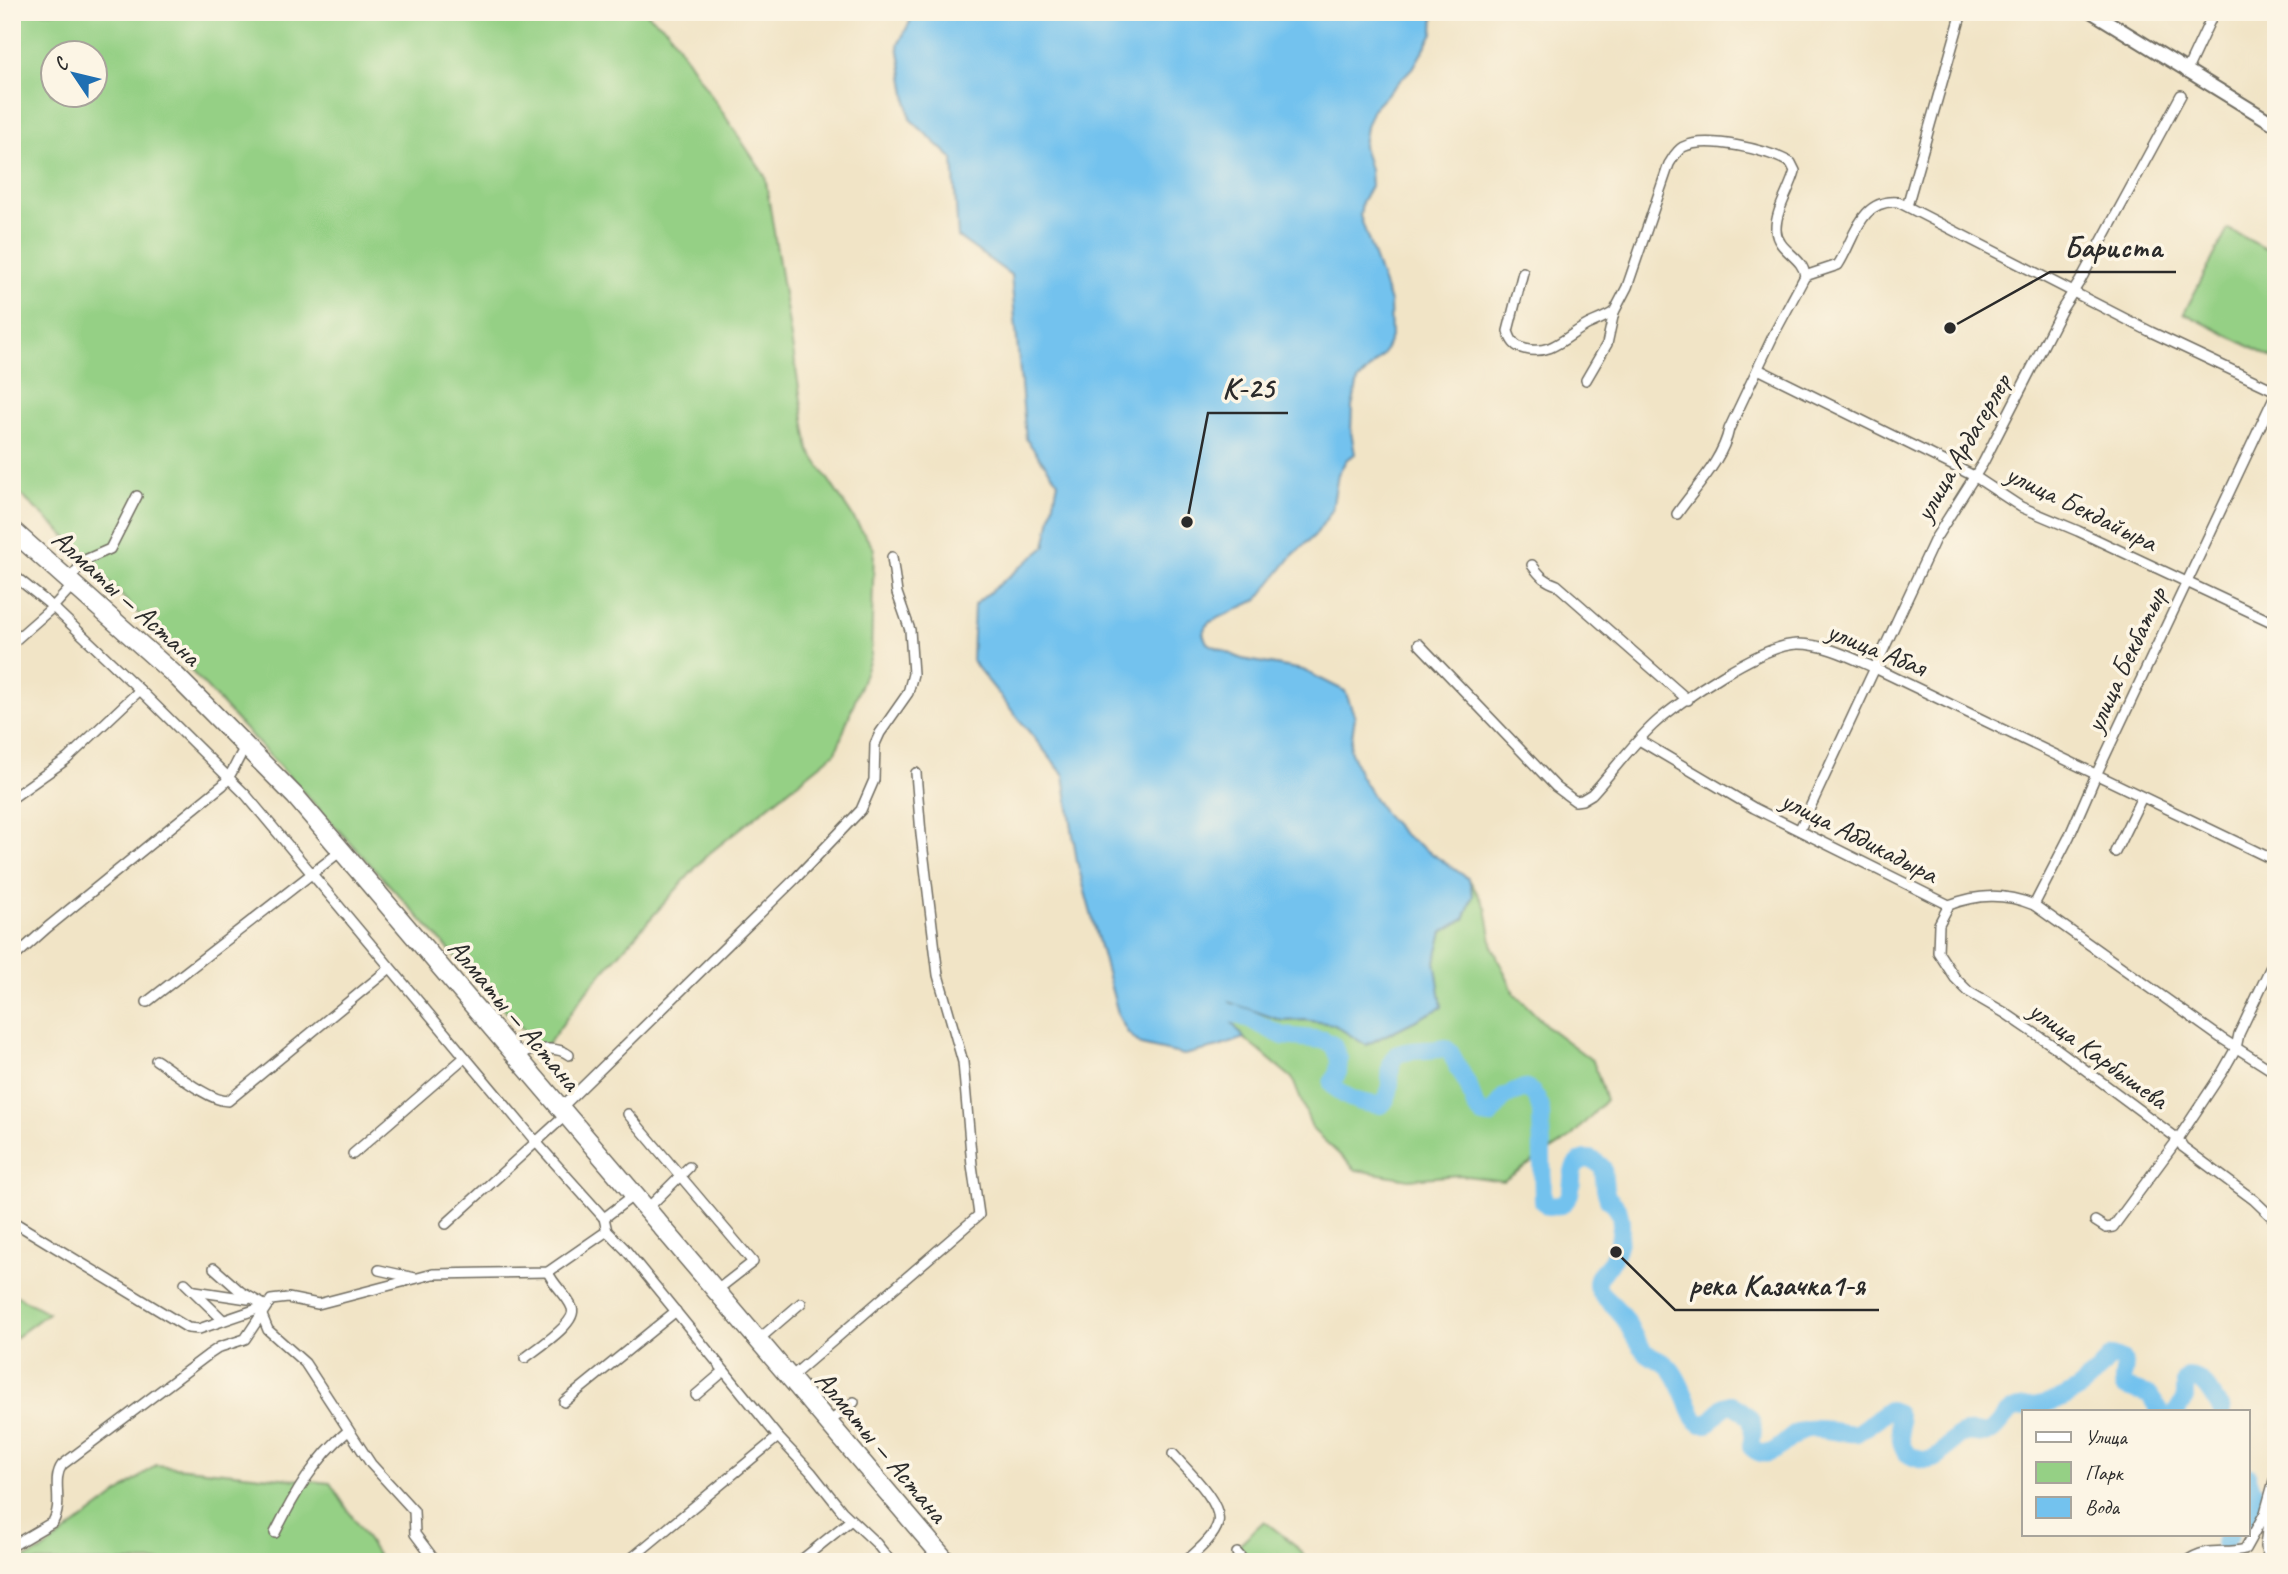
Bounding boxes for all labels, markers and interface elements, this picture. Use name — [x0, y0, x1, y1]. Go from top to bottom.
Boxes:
north arrow — [38, 38, 108, 108]
text: С — [48, 52, 75, 76]
callout: Бариста — [2050, 221, 2176, 272]
text: Бариста — [2064, 228, 2165, 266]
callout: К-25 — [1208, 362, 1288, 413]
street label: улица Ардагерлер — [1905, 366, 2019, 529]
text: К-25 — [1222, 369, 1277, 407]
street label: улица Бекдайыра — [1999, 455, 2165, 560]
street label: Алматы — Астана — [45, 521, 210, 675]
street label: улица Бекбатыр — [2076, 580, 2175, 739]
street label: улица Абая — [1820, 612, 1934, 685]
street label: улица Абдикадыра — [1774, 781, 1946, 892]
street label: Алматы — Астана — [441, 931, 590, 1099]
street label: улица Карбышева — [2021, 991, 2177, 1118]
callout: река Казачка1-я — [1675, 1259, 1879, 1310]
text: река Казачка1-я — [1689, 1266, 1867, 1304]
street label: Алматы — Астана — [808, 1363, 957, 1531]
legend — [2022, 1410, 2250, 1536]
text: Улица — [2085, 1424, 2128, 1450]
text: Парк — [2085, 1460, 2125, 1486]
text: Вода — [2085, 1494, 2121, 1520]

